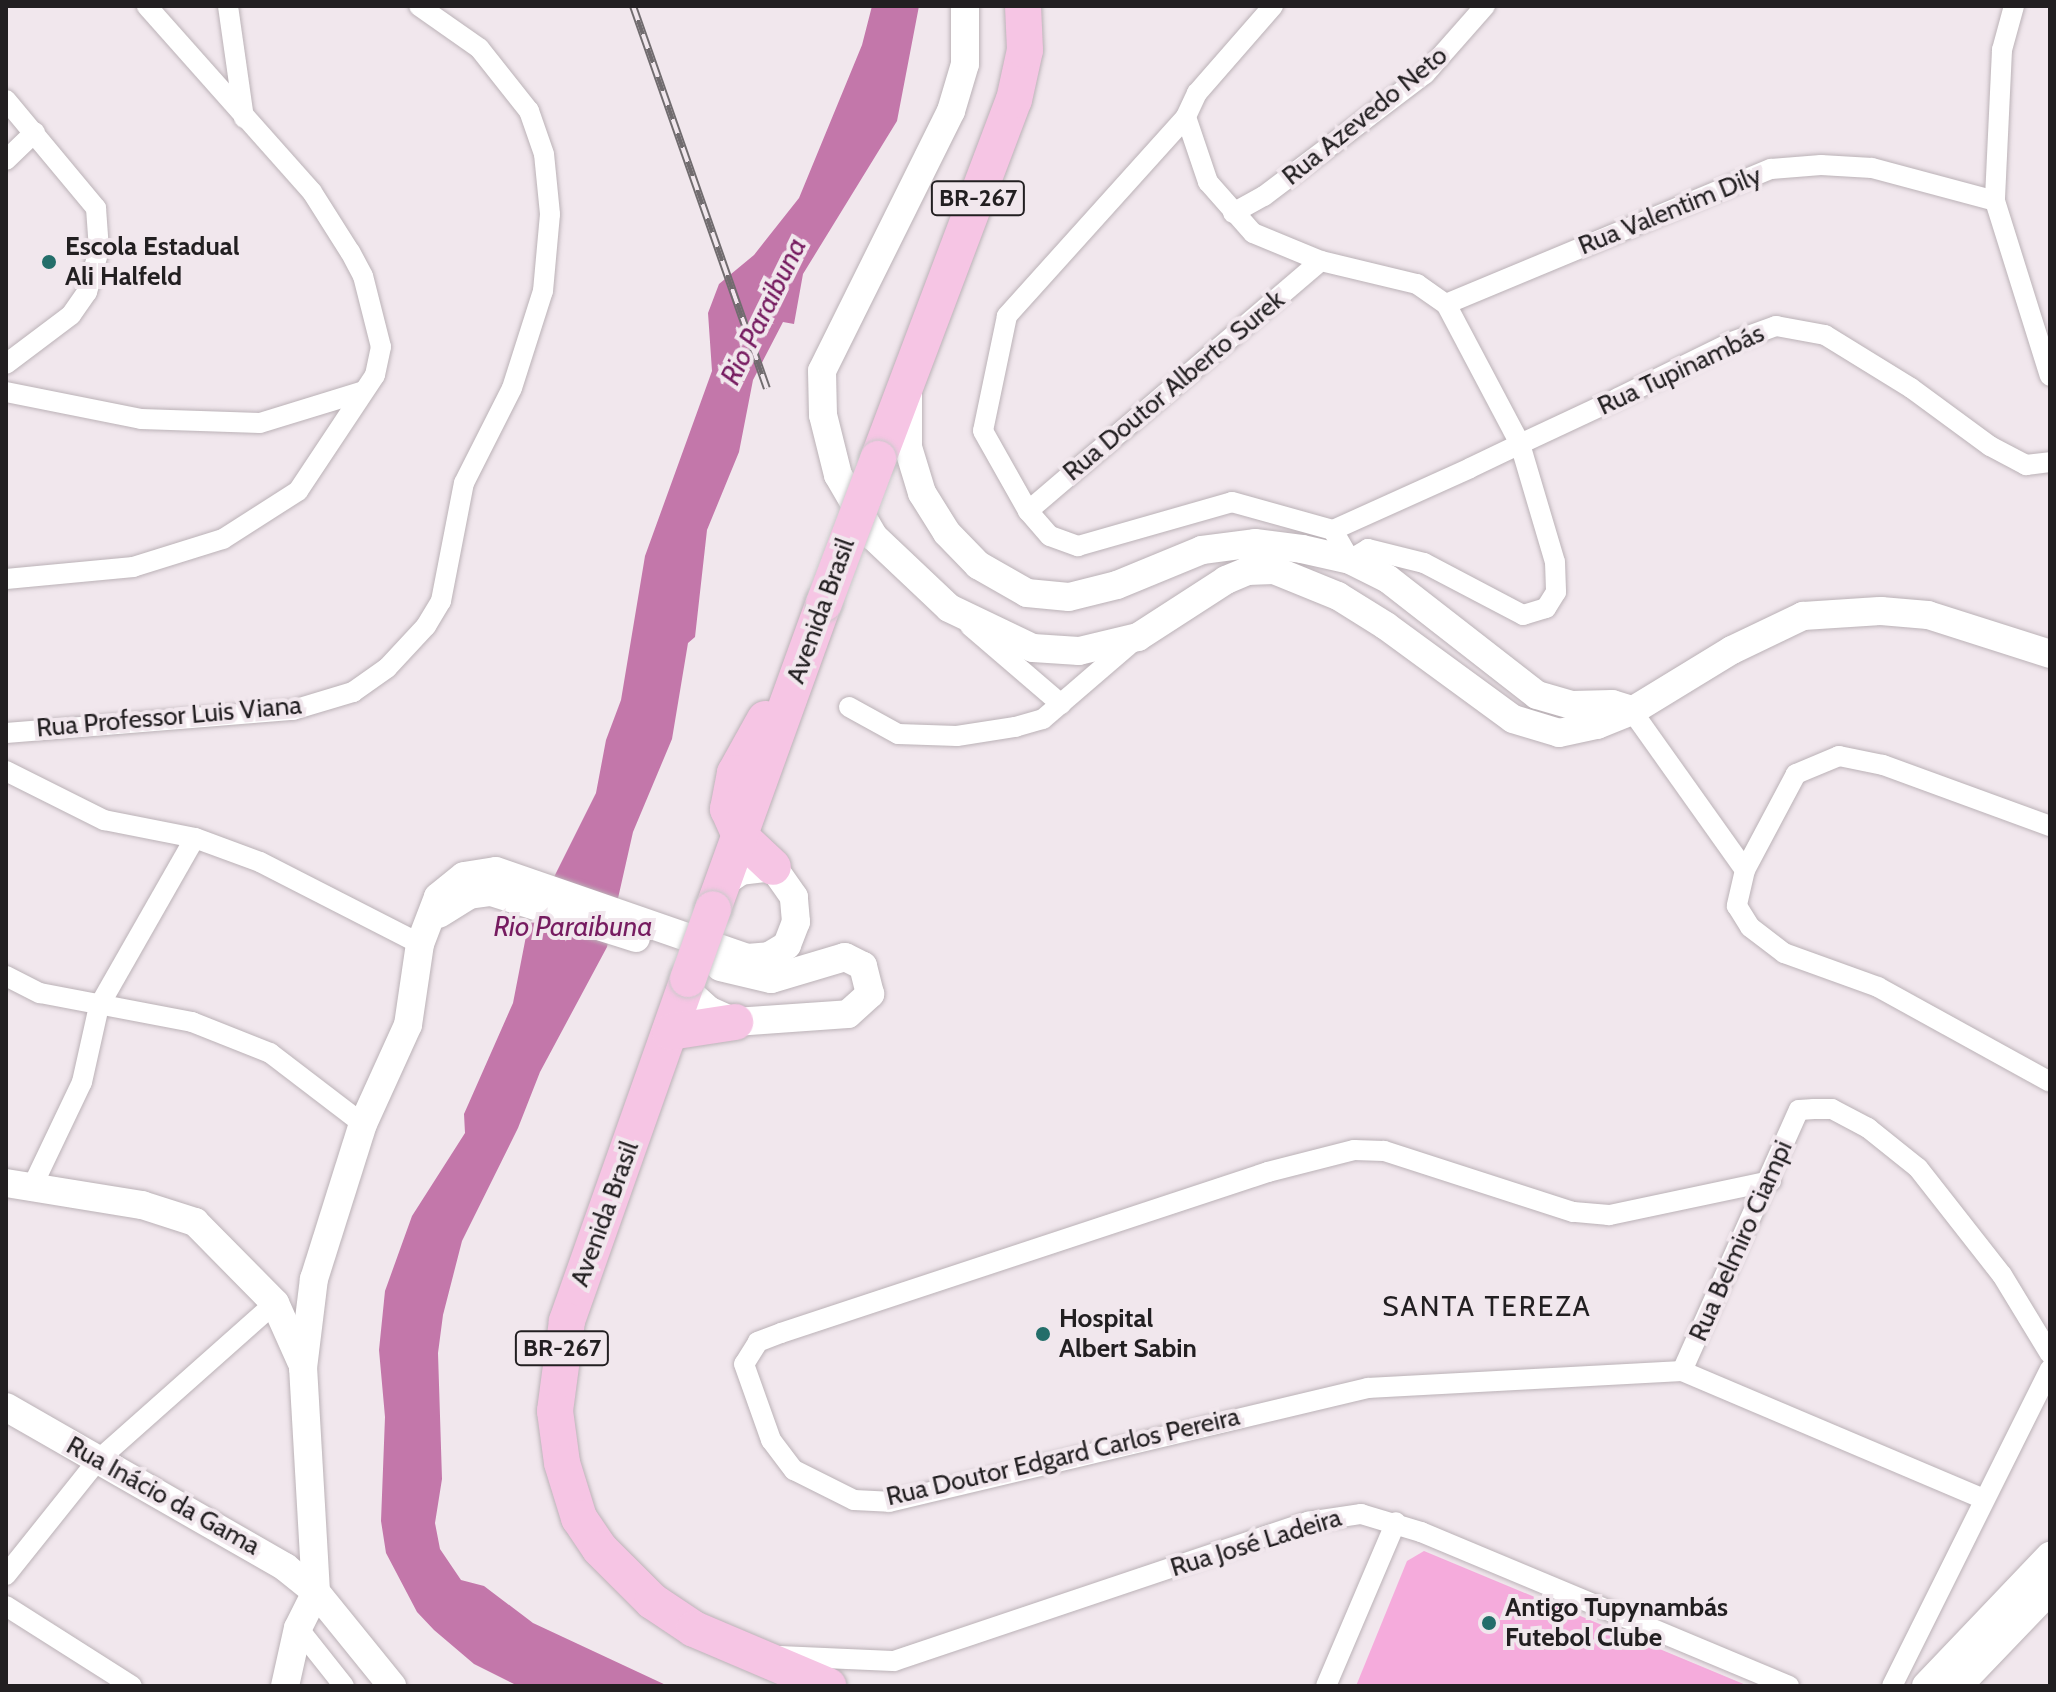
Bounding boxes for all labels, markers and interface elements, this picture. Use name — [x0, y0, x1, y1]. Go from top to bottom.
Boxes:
street label: Rua Azevedo Neto — [1276, 40, 1454, 192]
street label: Rua Valentim Dily — [1574, 160, 1766, 262]
road number: BR-267 — [930, 178, 1026, 218]
place label: Escola Estadual Ali Halfeld — [65, 231, 240, 292]
water label: Rio Paraibuna — [713, 232, 813, 390]
marker: Escola Estadual Ali Halfeld — [40, 253, 58, 271]
street label: Rua Doutor Alberto Surek — [1057, 284, 1291, 488]
street label: Rua Tupinambás — [1593, 318, 1769, 422]
street label: Avenida Brasil — [780, 534, 862, 688]
street label: Rua Professor Luis Viana — [35, 690, 303, 744]
water label: Rio Paraibuna — [493, 909, 653, 943]
street label: Rua Belmiro Ciampi — [1683, 1136, 1799, 1346]
street label: Avenida Brasil — [564, 1137, 646, 1291]
district label: SANTA TEREZA — [1382, 1289, 1592, 1323]
place label: Hospital Albert Sabin — [1059, 1303, 1197, 1364]
marker: Hospital Albert Sabin — [1034, 1325, 1052, 1343]
road number: BR-267 — [514, 1328, 610, 1368]
street label: Rua Doutor Edgard Carlos Pereira — [883, 1401, 1243, 1513]
street label: Rua Inácio da Gama — [61, 1430, 265, 1562]
street label: Rua José Ladeira — [1167, 1502, 1345, 1584]
place label: Antigo Tupynambás Futebol Clube — [1505, 1592, 1728, 1654]
marker: Antigo Tupynambás Futebol Clube — [1480, 1614, 1498, 1632]

